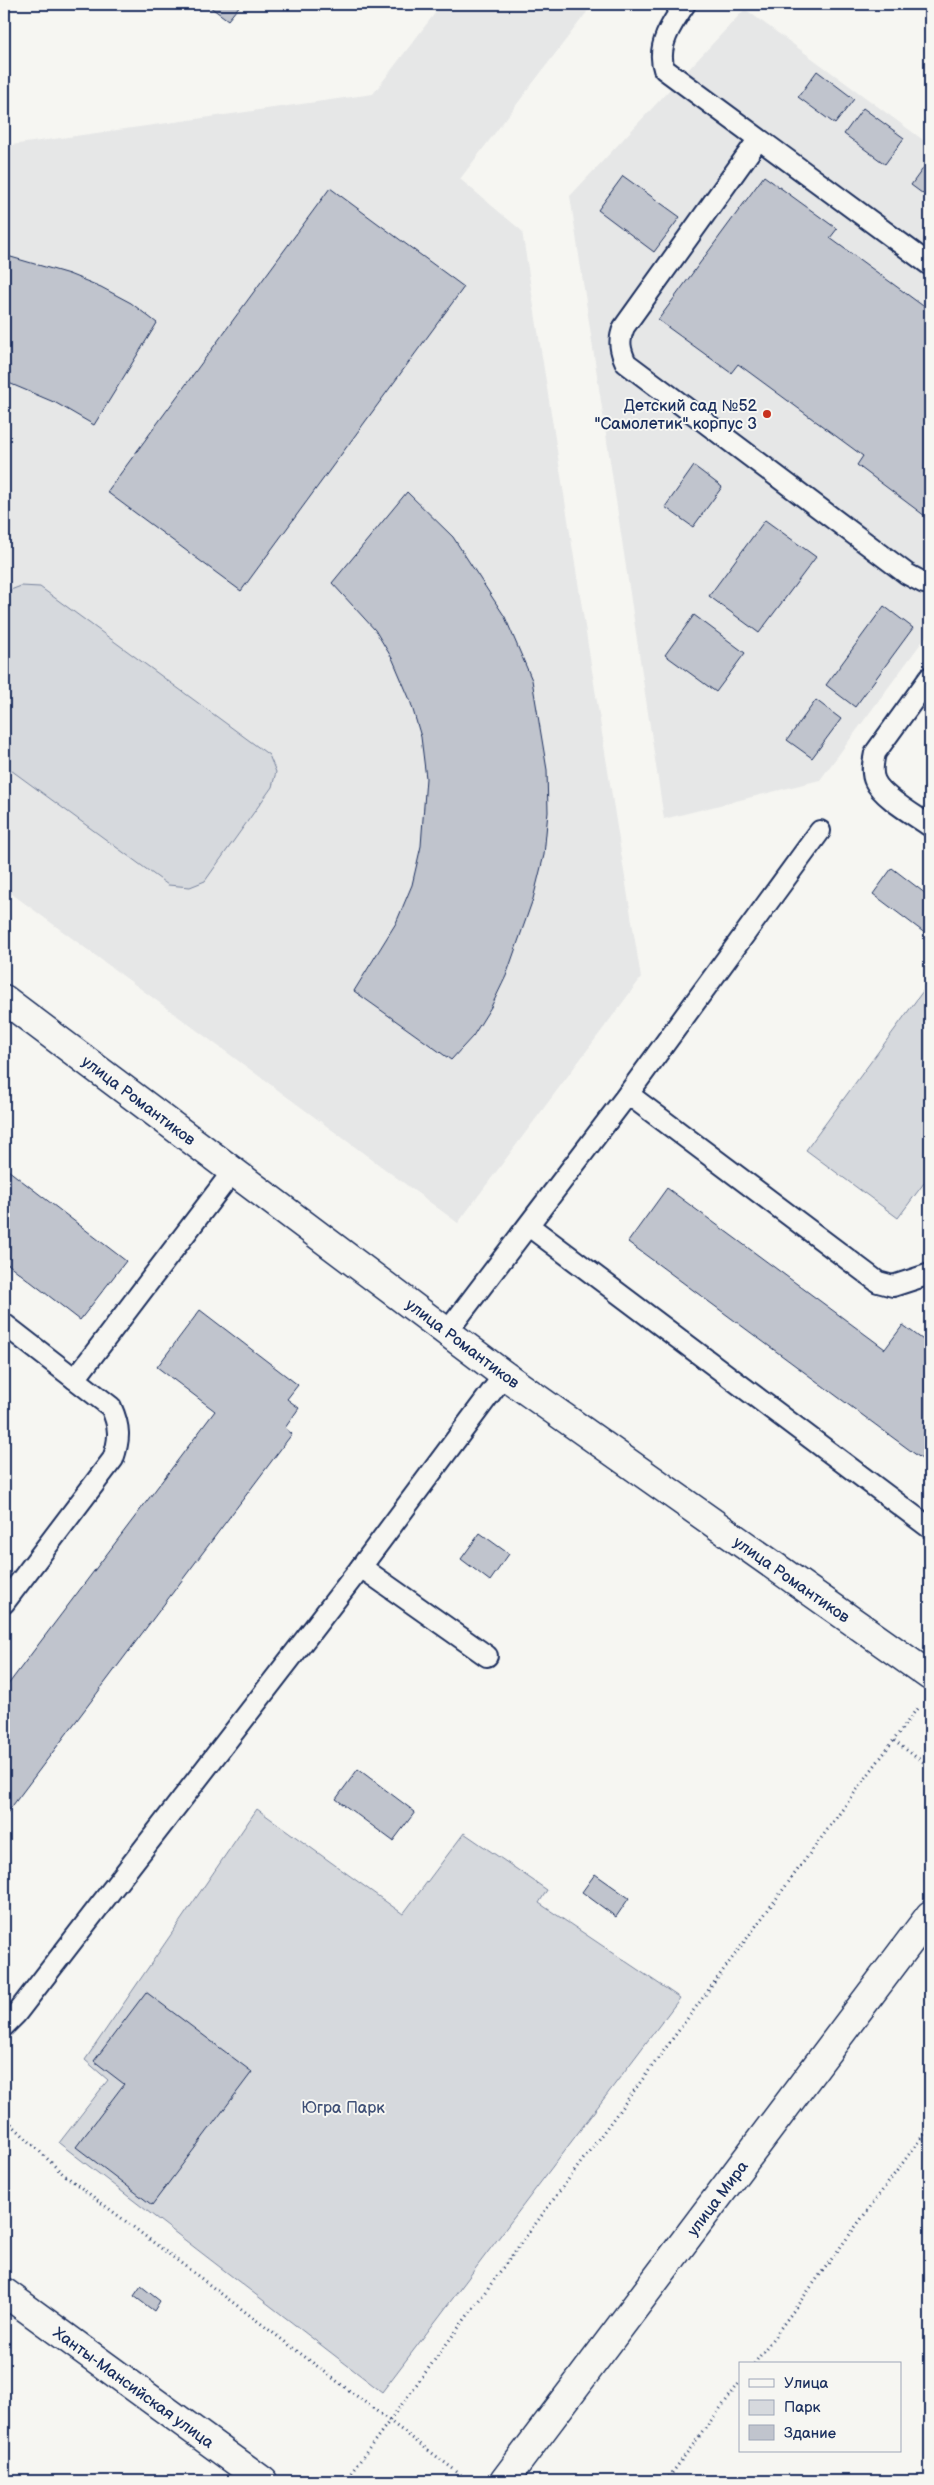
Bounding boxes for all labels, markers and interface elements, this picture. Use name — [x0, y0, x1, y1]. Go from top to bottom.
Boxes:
place label: Детский сад №52 "Самолетик" корпус 3 — [595, 397, 758, 434]
marker: Детский сад №52 "Самолетик" корпус 3 — [761, 408, 773, 420]
street label: улица Романтиков — [77, 1052, 199, 1151]
street label: улица Романтиков — [401, 1295, 523, 1394]
street label: улица Романтиков — [729, 1533, 853, 1628]
park label: Югра Парк — [301, 2099, 385, 2118]
street label: улица Мира — [684, 2157, 753, 2240]
street label: Ханты-Мансийская улица — [49, 2324, 218, 2453]
legend — [739, 2362, 902, 2452]
text: Улица — [784, 2374, 829, 2393]
text: Парк — [784, 2398, 821, 2417]
text: Здание — [784, 2424, 836, 2443]

